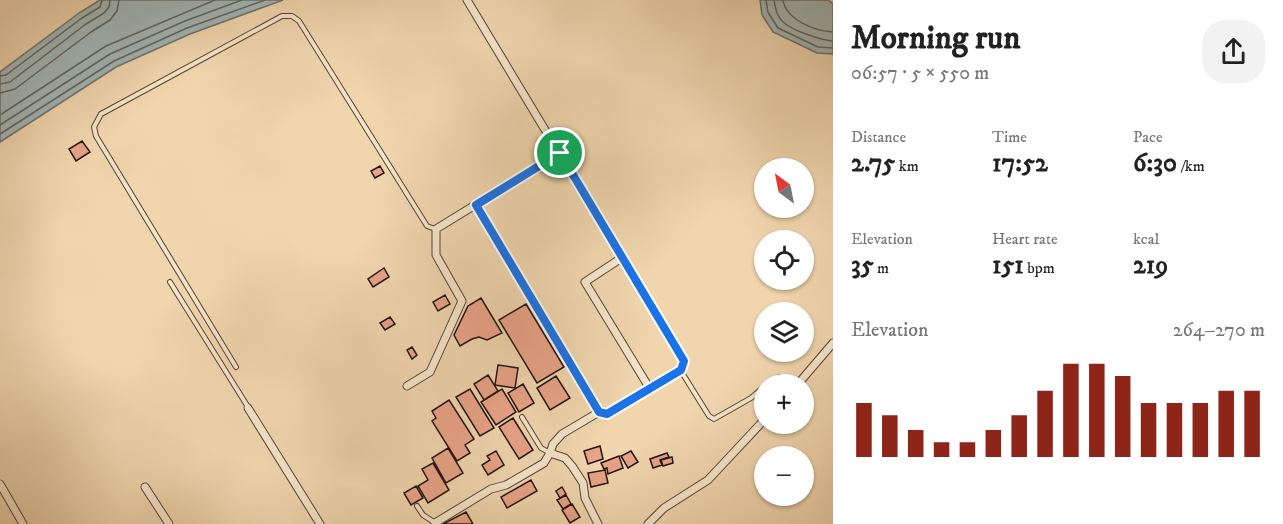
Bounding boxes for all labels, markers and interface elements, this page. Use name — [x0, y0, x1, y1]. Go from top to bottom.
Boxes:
text: Morning run — [851, 18, 1020, 59]
button: share — [1202, 20, 1265, 83]
text: 06:57 · 5 × 550 m — [851, 61, 989, 86]
pin — [534, 127, 585, 178]
text: Distance — [851, 127, 906, 147]
text: Time — [992, 127, 1027, 147]
text: Pace — [1133, 127, 1163, 147]
icon: arrive — [543, 136, 576, 169]
text: 2.75 — [851, 147, 895, 180]
text: 17:52 — [992, 147, 1048, 180]
text: 6:30 — [1133, 147, 1177, 180]
text: km — [895, 156, 919, 176]
text: /km — [1177, 156, 1205, 176]
north arrow — [754, 158, 814, 218]
map controls — [754, 158, 814, 506]
text: Elevation — [851, 229, 913, 249]
text: Heart rate — [992, 229, 1058, 249]
text: kcal — [1133, 229, 1159, 249]
button: locate — [754, 230, 814, 290]
text: 35 — [851, 249, 874, 282]
text: 151 — [992, 249, 1024, 282]
text: 219 — [1133, 249, 1168, 282]
text: m — [874, 258, 889, 278]
text: bpm — [1024, 258, 1055, 278]
button: layers — [754, 302, 814, 362]
text: Elevation — [851, 318, 928, 343]
text: 264–270 m — [1173, 318, 1265, 343]
button: + — [754, 374, 814, 434]
button: − — [754, 446, 814, 506]

